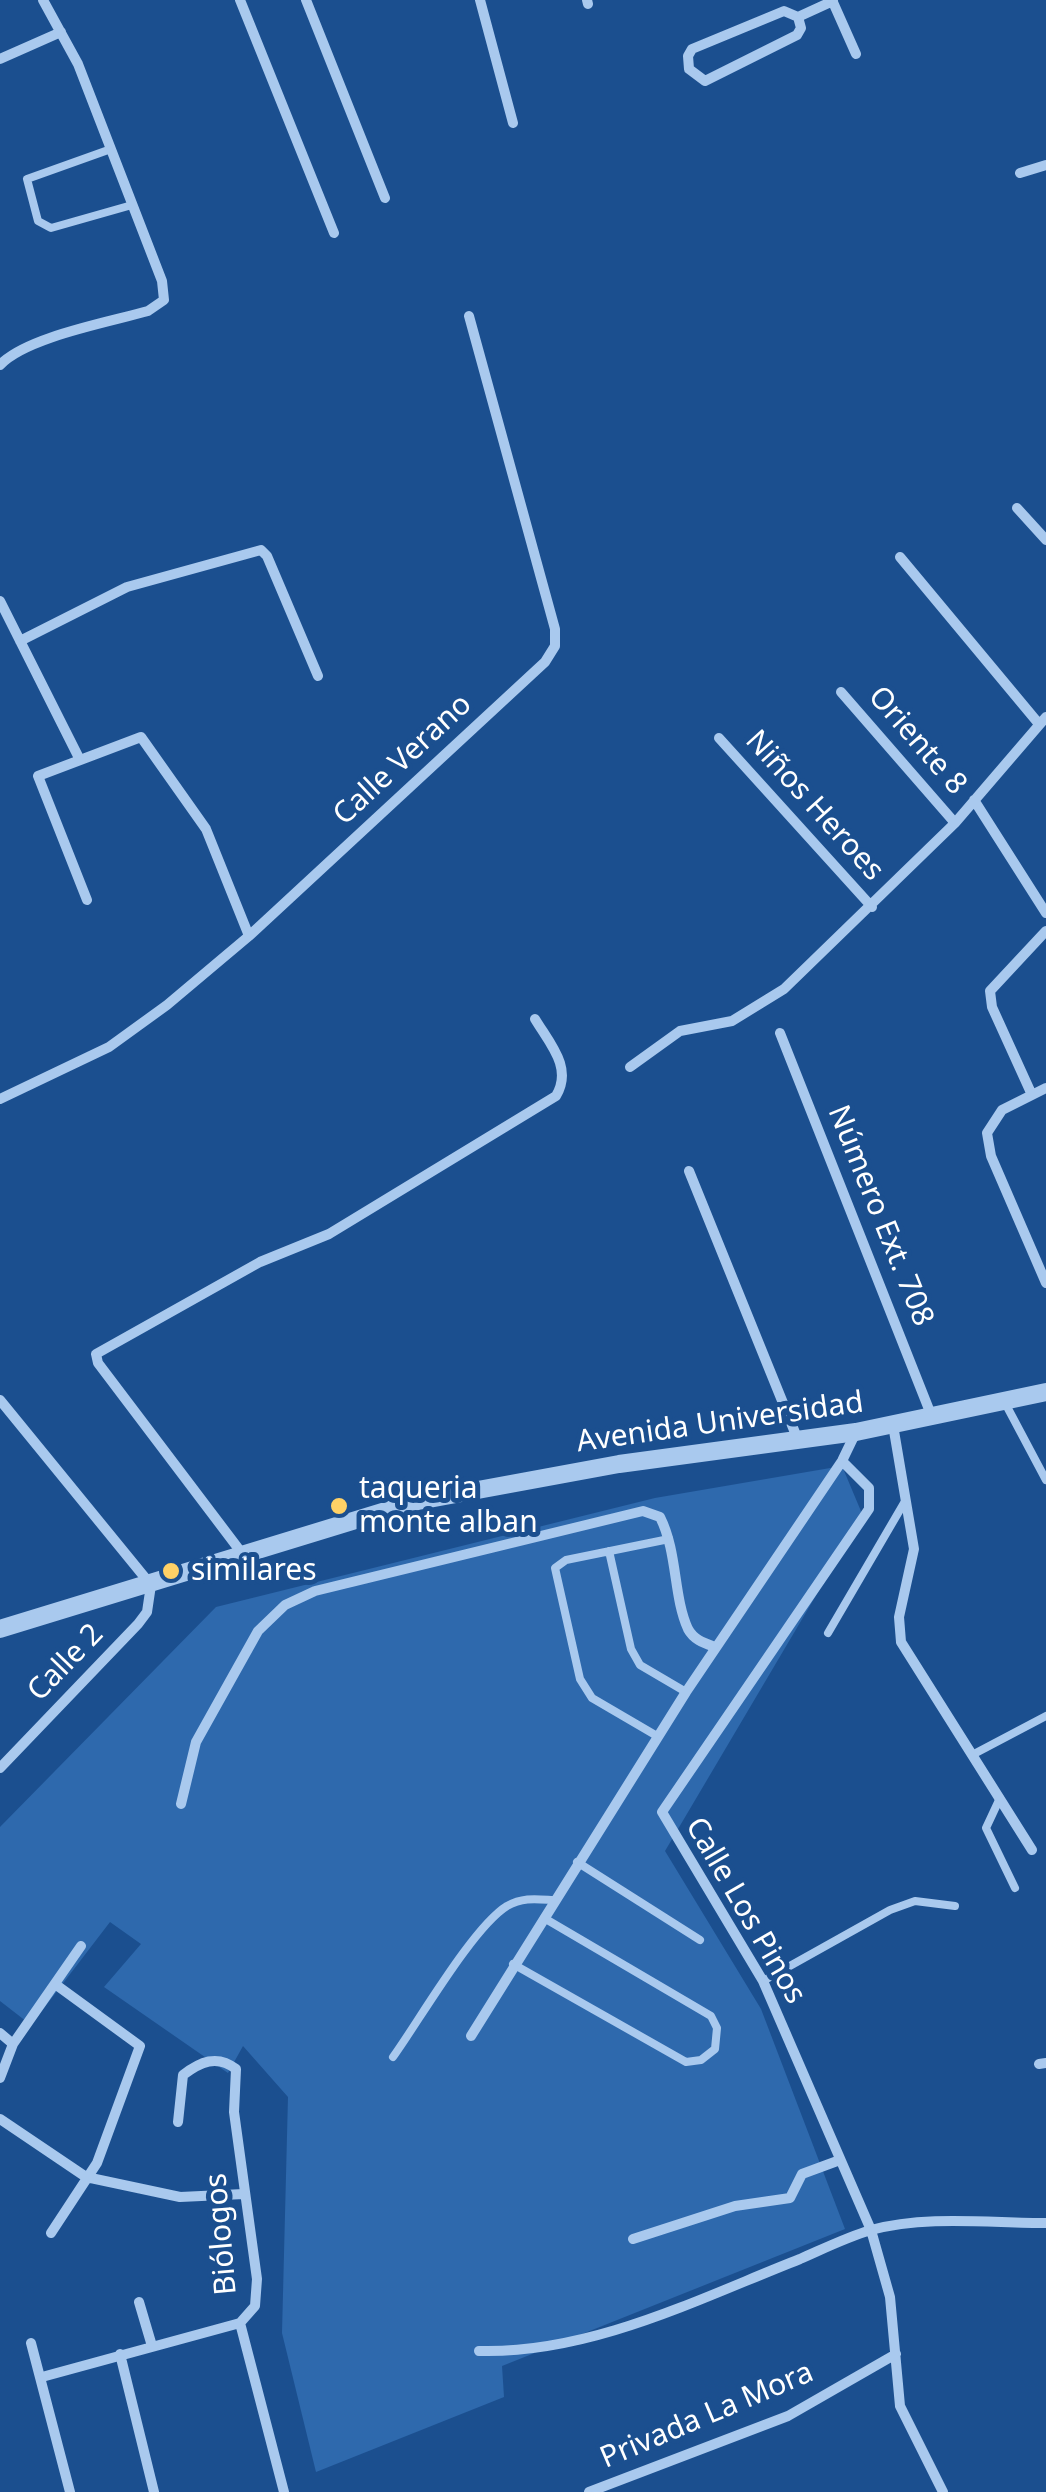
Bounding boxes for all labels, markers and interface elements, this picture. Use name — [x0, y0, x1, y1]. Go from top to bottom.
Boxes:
street label: Oriente 8 — [860, 679, 974, 803]
street label: Calle Verano — [327, 687, 479, 833]
street label: Niños Heroes — [737, 723, 891, 889]
street label: Número Ext. 708 — [819, 1100, 941, 1332]
street label: Avenida Universidad — [574, 1385, 866, 1461]
place label: taqueria monte alban — [359, 1471, 538, 1542]
marker: taqueria monte alban — [328, 1495, 350, 1517]
place label: similares — [191, 1553, 317, 1589]
marker: similares — [160, 1560, 182, 1582]
street label: Calle 2 — [21, 1617, 111, 1709]
street label: Calle Los Pinos — [677, 1812, 813, 2010]
street label: Biólogos — [199, 2172, 245, 2296]
street label: Privada La Mora — [595, 2355, 819, 2477]

